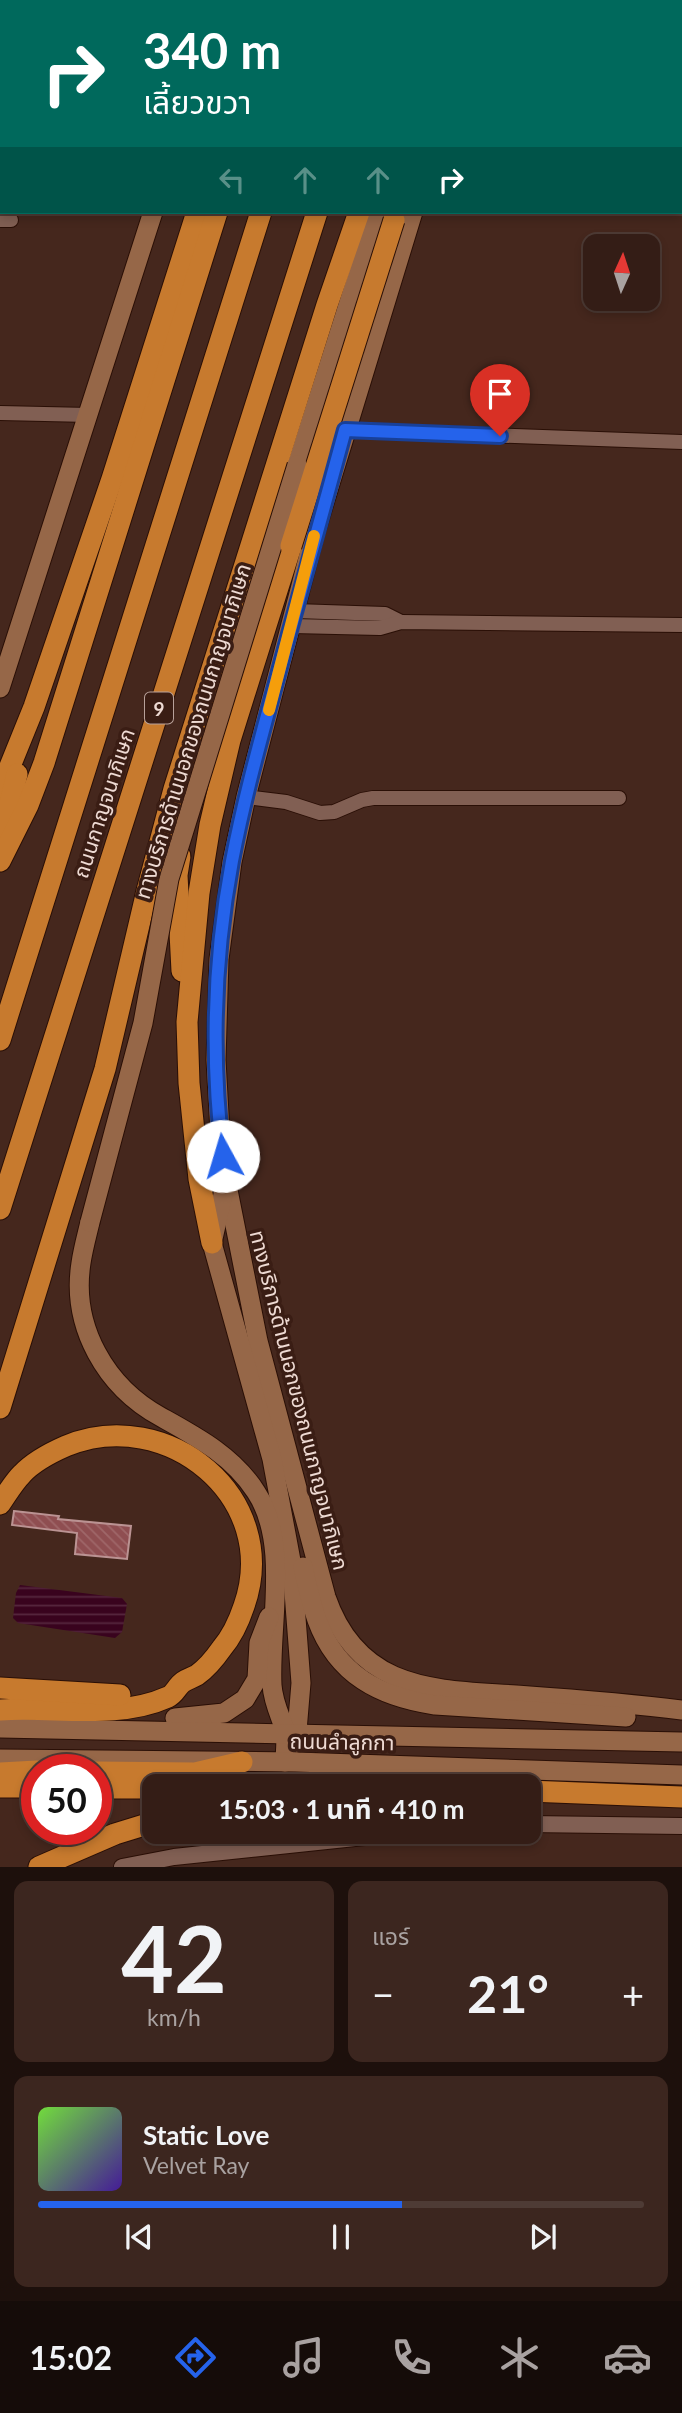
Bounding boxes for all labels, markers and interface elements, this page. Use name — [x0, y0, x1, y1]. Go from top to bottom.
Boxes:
text: 340 m — [143, 21, 281, 79]
icon: right — [28, 28, 119, 119]
text: เลี้ยวขวา — [143, 82, 251, 121]
icon: left — [213, 161, 251, 199]
icon: ahead — [286, 161, 324, 199]
icon: ahead — [359, 161, 397, 199]
icon: right — [432, 161, 470, 199]
north arrow — [583, 234, 660, 312]
map controls — [583, 234, 660, 311]
pin — [470, 364, 530, 436]
icon: arrive — [481, 375, 519, 413]
street label: ทางบริการด้านนอกของถนนกาญจนาภิเษก — [129, 560, 255, 902]
road number: 9 — [145, 692, 173, 723]
street label: ถนนกาญจนาภิเษก — [67, 725, 139, 881]
position arrow — [186, 1119, 260, 1193]
street label: ทางบริการด้านนอกของถนนกาญจนาภิเษก — [246, 1227, 354, 1573]
street label: ถนนลำลูกกา — [289, 1728, 395, 1756]
speed limit sign: 50 — [21, 1754, 112, 1845]
text: 15:03 · 1 นาที · 410 m — [218, 1793, 465, 1825]
text: 42 — [121, 1903, 227, 2012]
text: แอร์ — [372, 1922, 409, 1950]
text: 21° — [467, 1962, 549, 2024]
text: − — [372, 1971, 394, 2017]
text: + — [622, 1971, 644, 2017]
text: km/h — [147, 2003, 201, 2031]
text: Static Love — [143, 2119, 270, 2151]
text: Velvet Ray — [143, 2151, 249, 2179]
icon: previous — [120, 2218, 158, 2256]
icon: pause — [322, 2218, 360, 2256]
icon: next — [524, 2218, 562, 2256]
icon: directions — [171, 2333, 220, 2382]
icon: music — [279, 2333, 328, 2382]
icon: phone — [387, 2333, 436, 2382]
icon: climate — [495, 2333, 544, 2382]
icon: car — [603, 2333, 652, 2382]
text: 15:02 — [30, 2338, 112, 2377]

